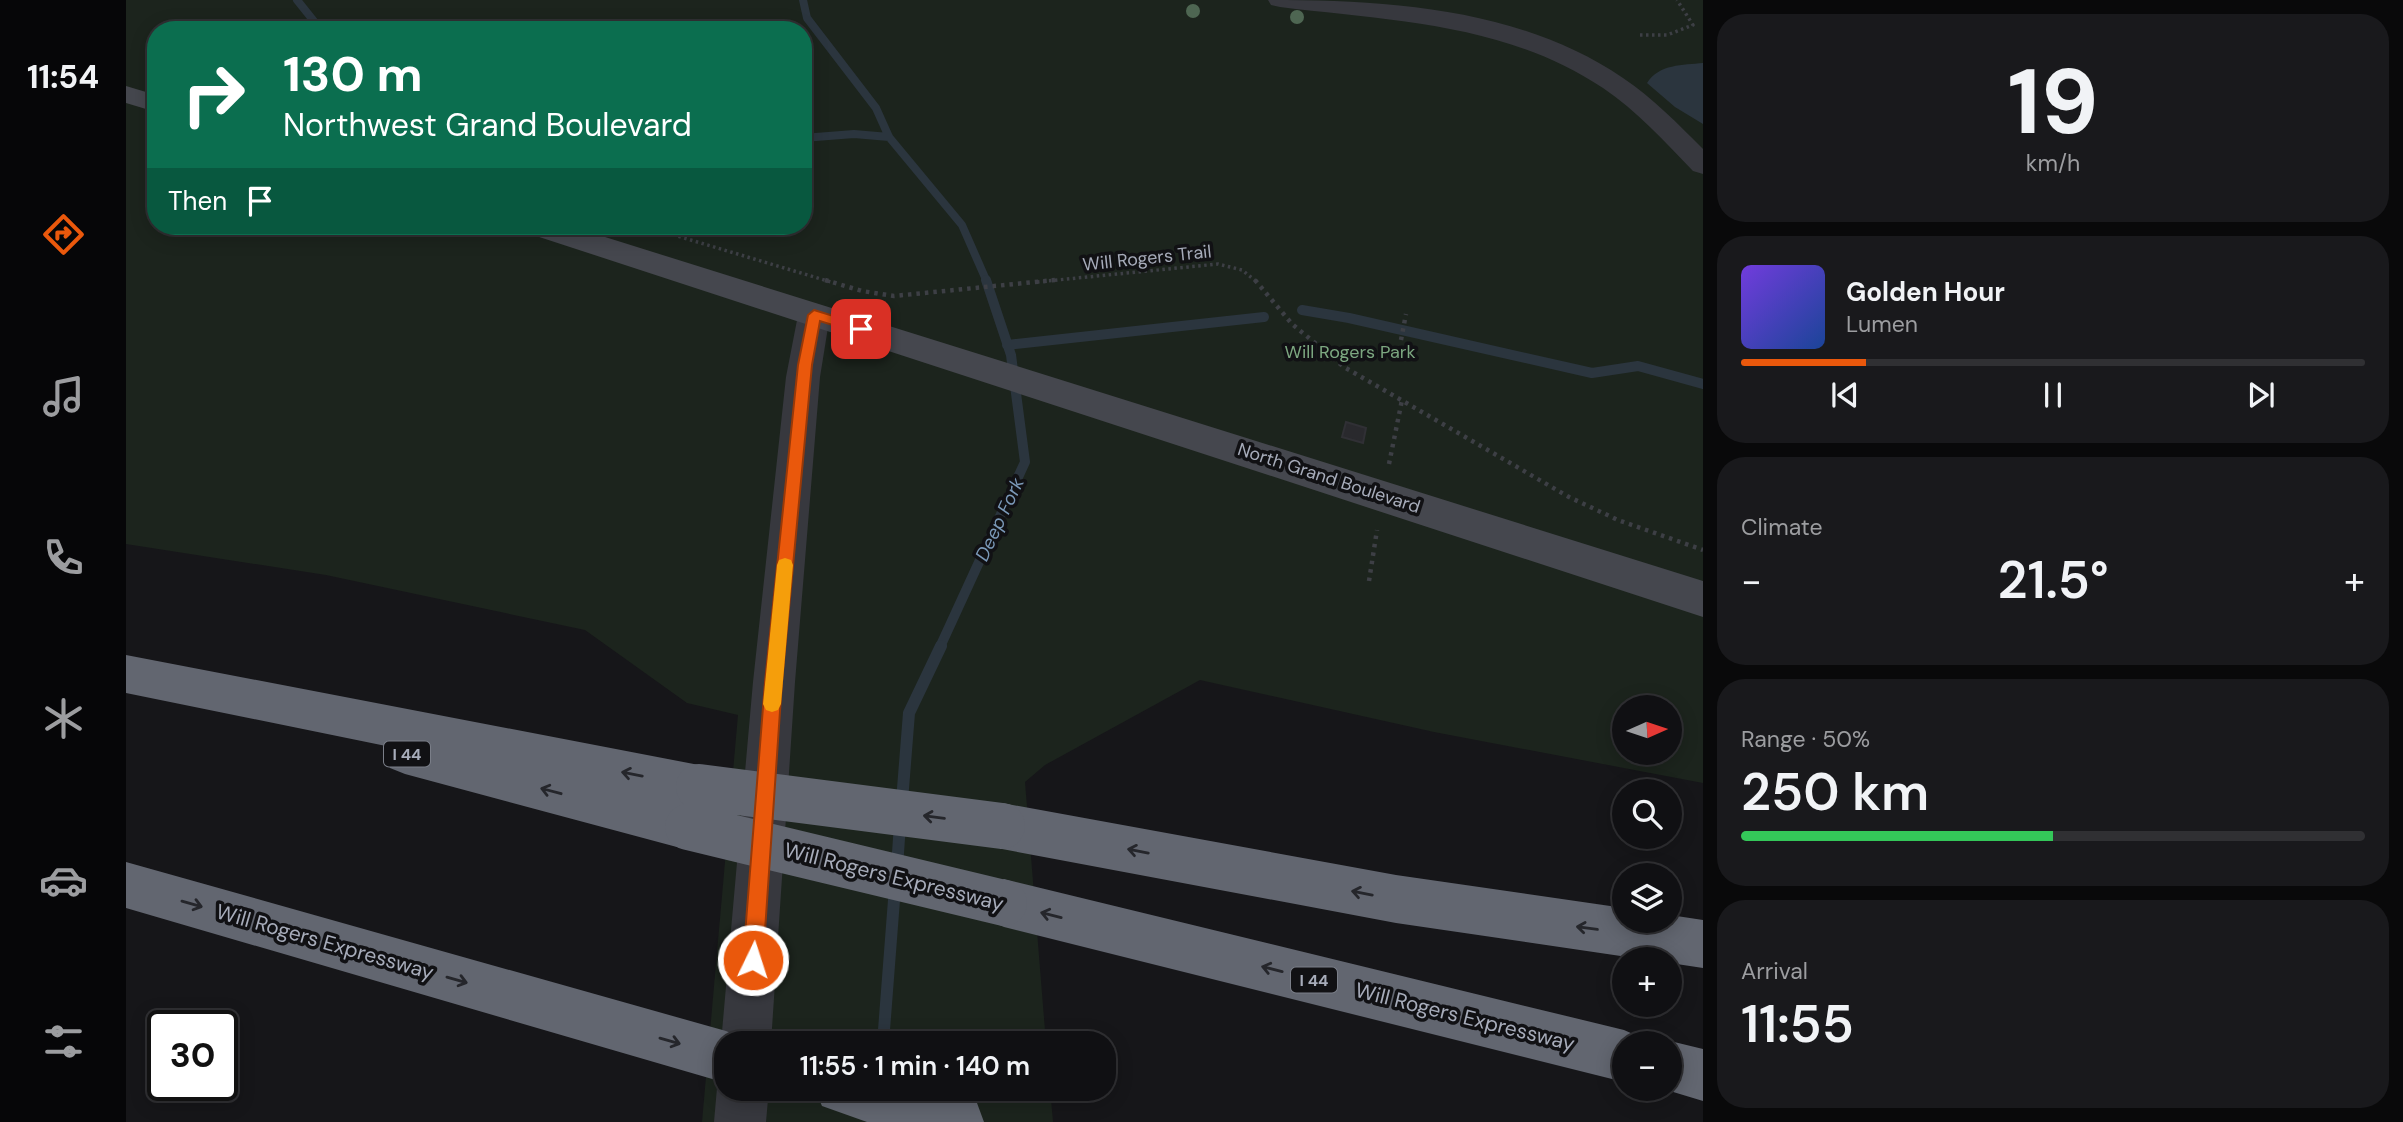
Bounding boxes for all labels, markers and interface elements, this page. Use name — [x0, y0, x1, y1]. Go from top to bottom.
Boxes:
text: 130 m — [283, 42, 423, 106]
text: 19 — [2008, 43, 2098, 161]
icon: right — [168, 49, 259, 140]
text: 11:54 — [27, 56, 99, 98]
text: Northwest Grand Boulevard — [283, 104, 692, 146]
text: km/h — [2026, 148, 2080, 178]
icon: arrive — [241, 182, 279, 220]
text: Then — [168, 184, 227, 218]
icon: directions — [39, 210, 88, 259]
street label: Will Rogers Trail — [1081, 239, 1213, 277]
text: Golden Hour — [1846, 275, 2005, 309]
pin — [831, 299, 891, 359]
text: Lumen — [1846, 309, 1918, 339]
icon: arrive — [842, 310, 880, 348]
park label: Will Rogers Park — [1285, 340, 1415, 364]
icon: music — [39, 372, 88, 421]
icon: previous — [1826, 376, 1864, 414]
icon: pause — [2034, 376, 2072, 414]
icon: next — [2242, 376, 2280, 414]
street label: North Grand Boulevard — [1235, 437, 1423, 519]
water label: Deep Fork — [969, 473, 1030, 565]
text: Climate — [1741, 512, 1823, 542]
icon: phone — [39, 533, 88, 582]
text: 21.5° — [1997, 546, 2109, 614]
text: − — [1741, 556, 1762, 606]
text: + — [2344, 556, 2365, 606]
icon: climate — [39, 694, 88, 743]
north arrow — [1612, 695, 1682, 765]
map controls — [1612, 695, 1682, 1101]
text: Range · 50% — [1741, 724, 1870, 754]
road number: I 44 — [384, 741, 430, 766]
text: 250 km — [1741, 758, 1929, 826]
one-way arrow — [621, 766, 644, 780]
button: search — [1612, 779, 1682, 849]
one-way arrow — [540, 784, 562, 797]
one-way arrow — [924, 810, 946, 823]
street label: Will Rogers Expressway — [781, 836, 1007, 918]
one-way arrow — [1128, 844, 1150, 857]
icon: car — [39, 856, 88, 905]
button: layers — [1612, 863, 1682, 933]
one-way arrow — [1351, 886, 1374, 899]
one-way arrow — [180, 898, 202, 911]
street label: Will Rogers Expressway — [213, 898, 437, 987]
one-way arrow — [1040, 908, 1063, 921]
one-way arrow — [1576, 921, 1599, 934]
position arrow — [716, 923, 790, 997]
button: + — [1612, 947, 1682, 1017]
text: Arrival — [1741, 956, 1808, 986]
one-way arrow — [1261, 962, 1284, 975]
road number: I 44 — [1291, 968, 1337, 992]
one-way arrow — [446, 974, 468, 987]
street label: Will Rogers Expressway — [1352, 976, 1578, 1058]
text: 11:55 — [1741, 990, 1854, 1058]
speed limit sign: 30 — [147, 1010, 238, 1101]
icon: filters — [39, 1017, 88, 1066]
button: − — [1612, 1031, 1682, 1101]
one-way arrow — [659, 1035, 681, 1048]
text: 11:55 · 1 min · 140 m — [800, 1049, 1030, 1083]

